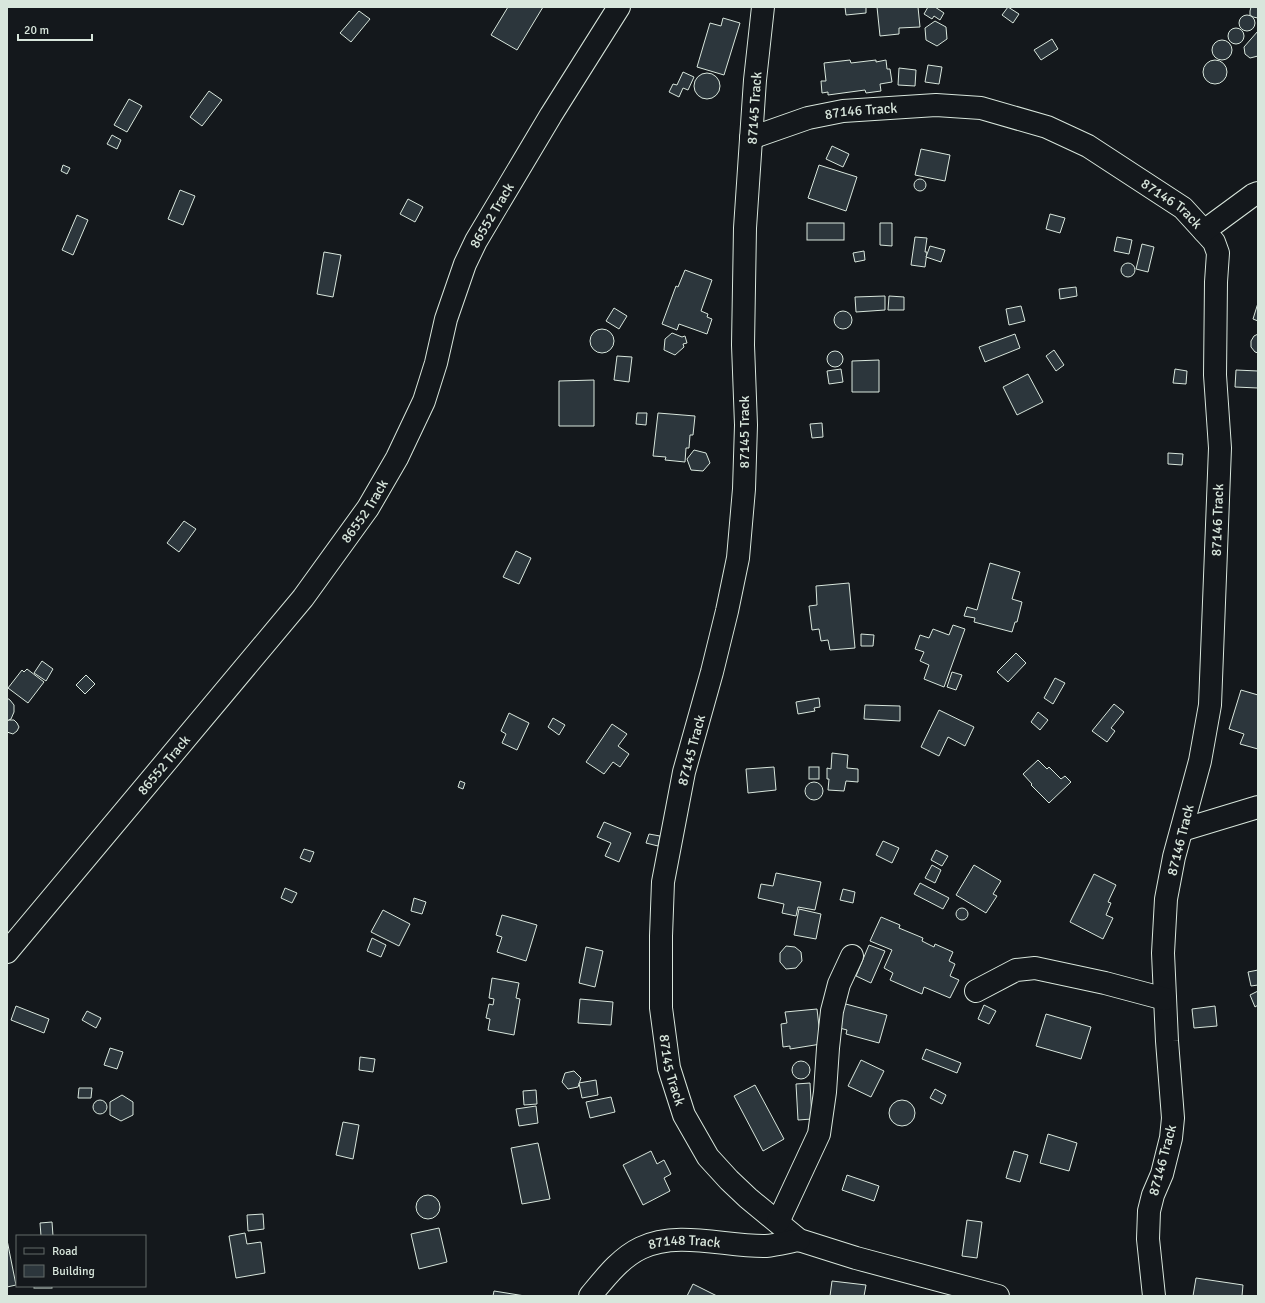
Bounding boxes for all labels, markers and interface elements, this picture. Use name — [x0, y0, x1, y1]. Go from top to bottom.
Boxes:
scale bar — [18, 16, 92, 42]
text: 20 m — [24, 23, 49, 38]
street label: 87145 Track — [743, 71, 766, 145]
street label: 87146 Track — [823, 100, 898, 123]
street label: 87146 Track — [1138, 175, 1206, 232]
street label: 86552 Track — [466, 180, 518, 251]
street label: 87145 Track — [736, 396, 753, 468]
street label: 86552 Track — [338, 476, 392, 546]
street label: 87146 Track — [1208, 483, 1227, 557]
street label: 87145 Track — [674, 713, 709, 787]
street label: 86552 Track — [134, 732, 194, 799]
street label: 87146 Track — [1163, 803, 1198, 878]
street label: 87145 Track — [656, 1033, 688, 1108]
street label: 87146 Track — [1145, 1123, 1180, 1197]
street label: 87148 Track — [646, 1232, 721, 1253]
legend — [16, 1235, 146, 1287]
text: Road — [52, 1244, 78, 1259]
text: Building — [52, 1264, 95, 1279]

